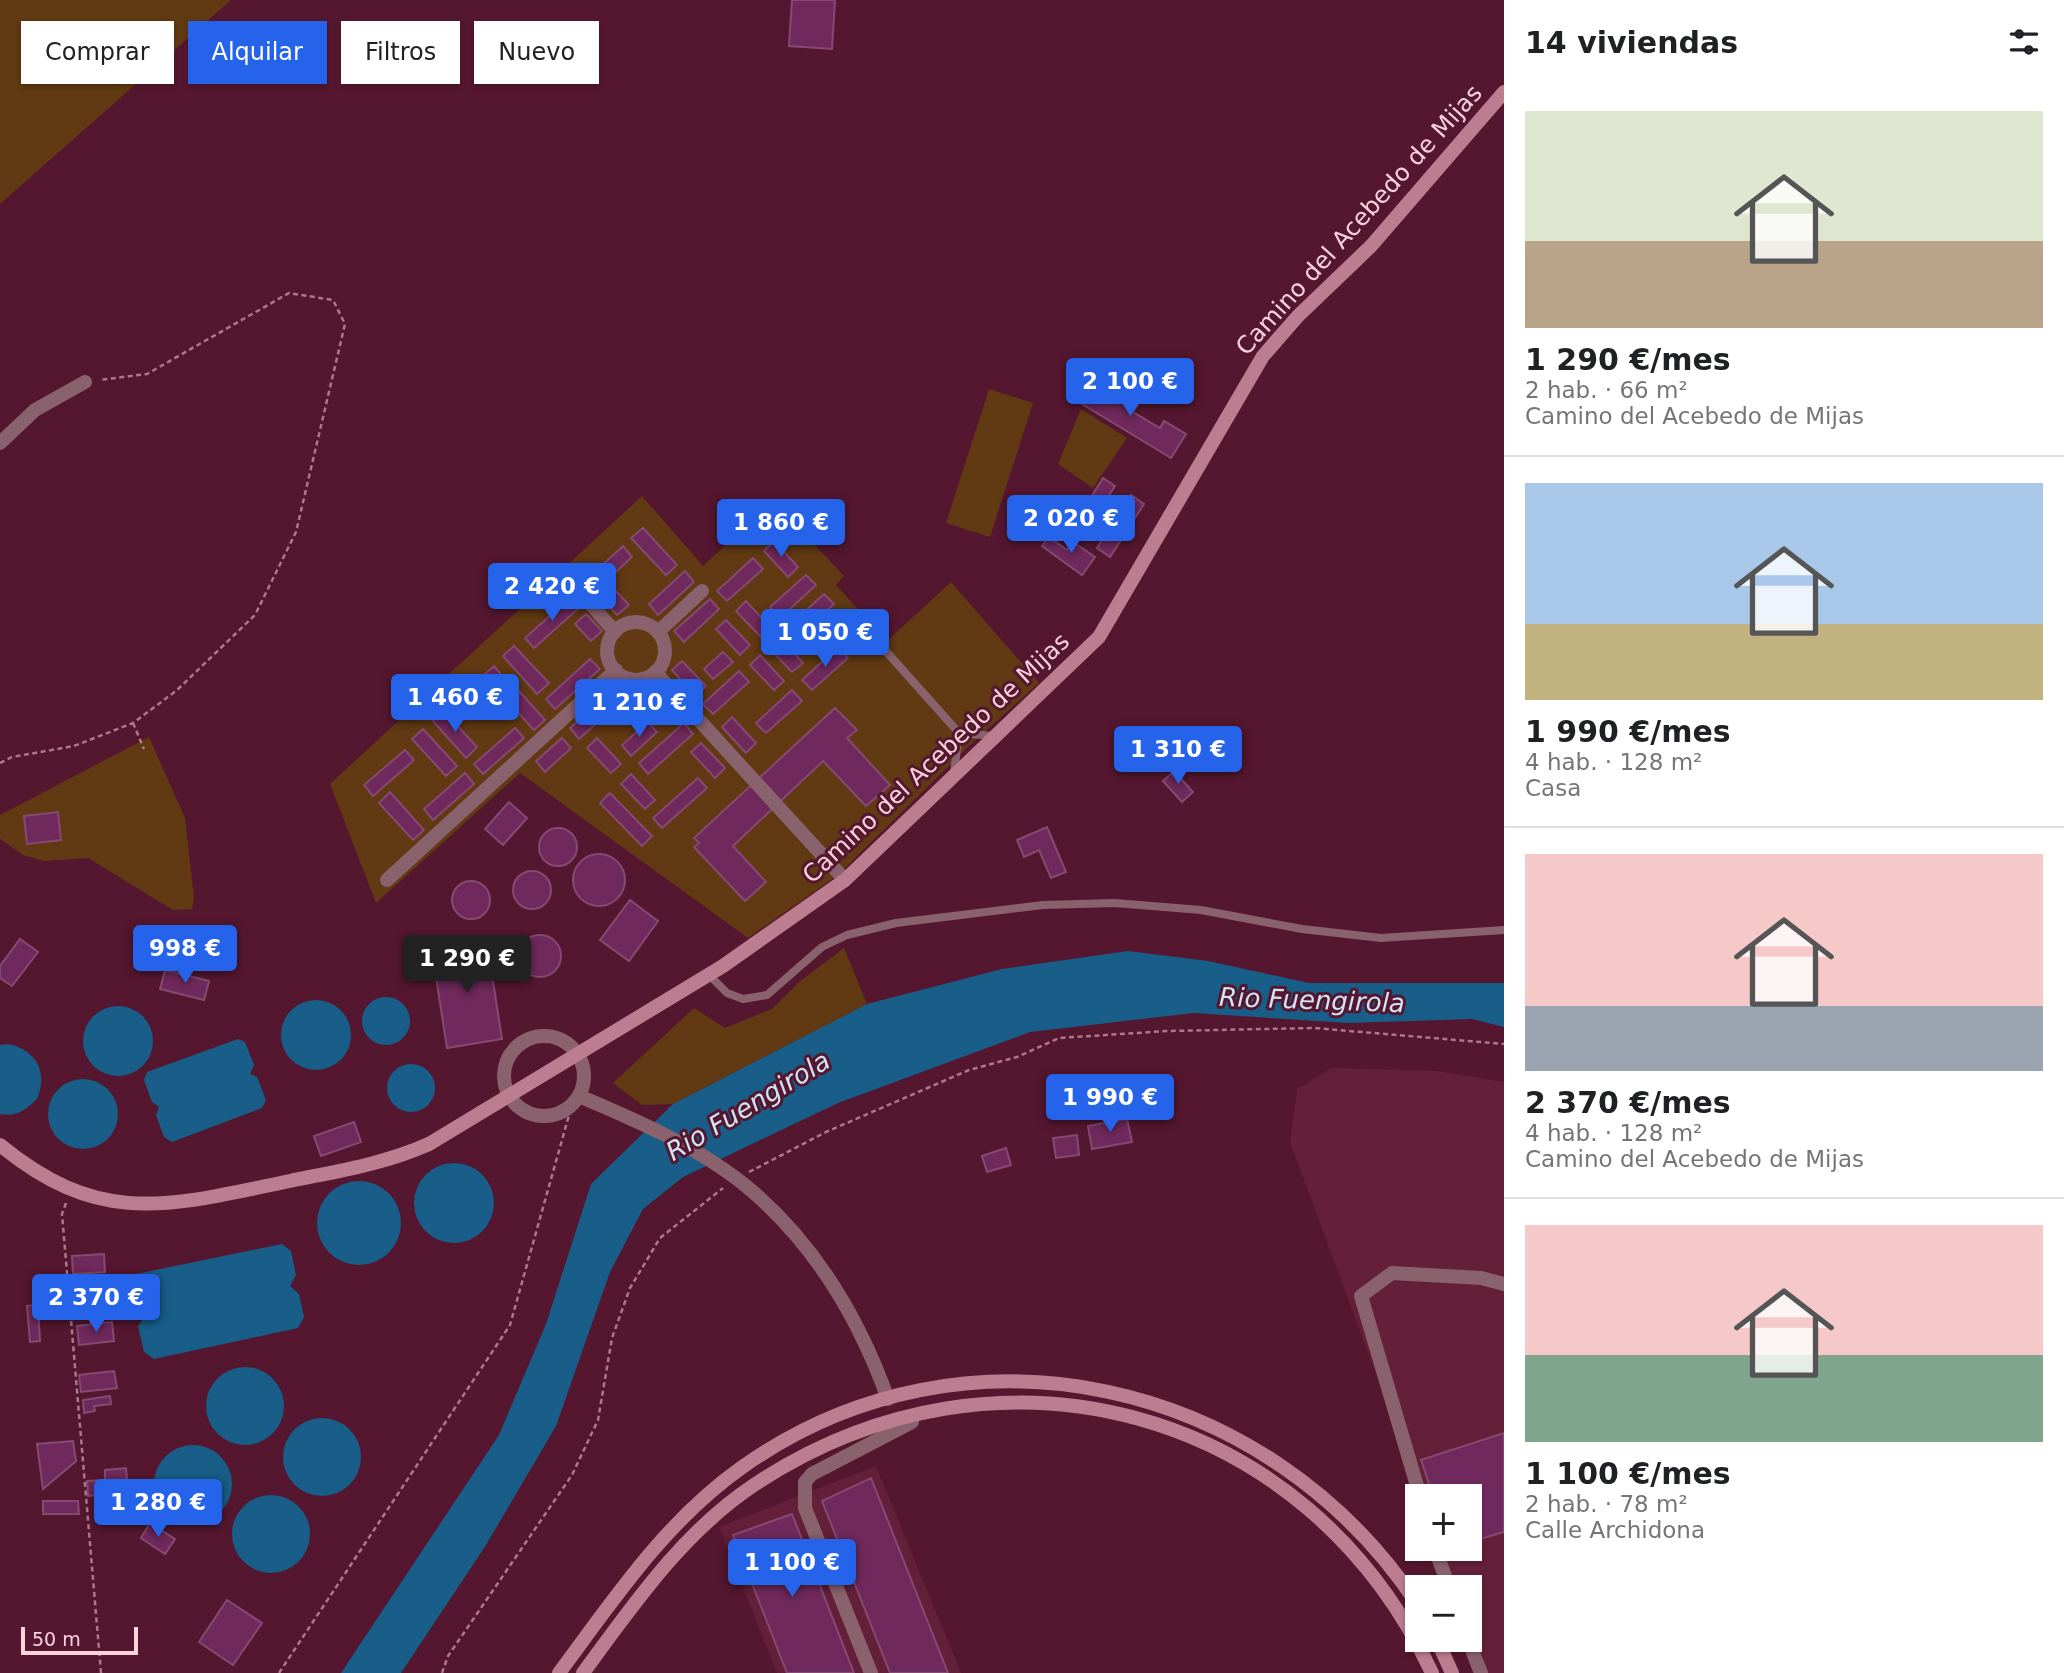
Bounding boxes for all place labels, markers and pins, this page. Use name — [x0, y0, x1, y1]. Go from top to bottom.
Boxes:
pin: 2 100 € — [1065, 358, 1195, 418]
pin: 2 020 € — [1006, 496, 1136, 555]
pin: 1 860 € — [716, 500, 846, 559]
pin: 2 420 € — [487, 564, 617, 623]
pin: 1 050 € — [760, 610, 890, 669]
pin: 1 460 € — [390, 674, 520, 734]
pin: 1 210 € — [574, 680, 704, 739]
pin: 1 310 € — [1113, 726, 1243, 786]
pin: 998 € — [136, 926, 234, 985]
pin: 1 290 € — [402, 936, 532, 995]
pin: 1 990 € — [1045, 1074, 1175, 1134]
pin: 2 370 € — [31, 1274, 161, 1334]
pin: 1 280 € — [93, 1480, 223, 1539]
pin: 1 100 € — [727, 1540, 857, 1599]

